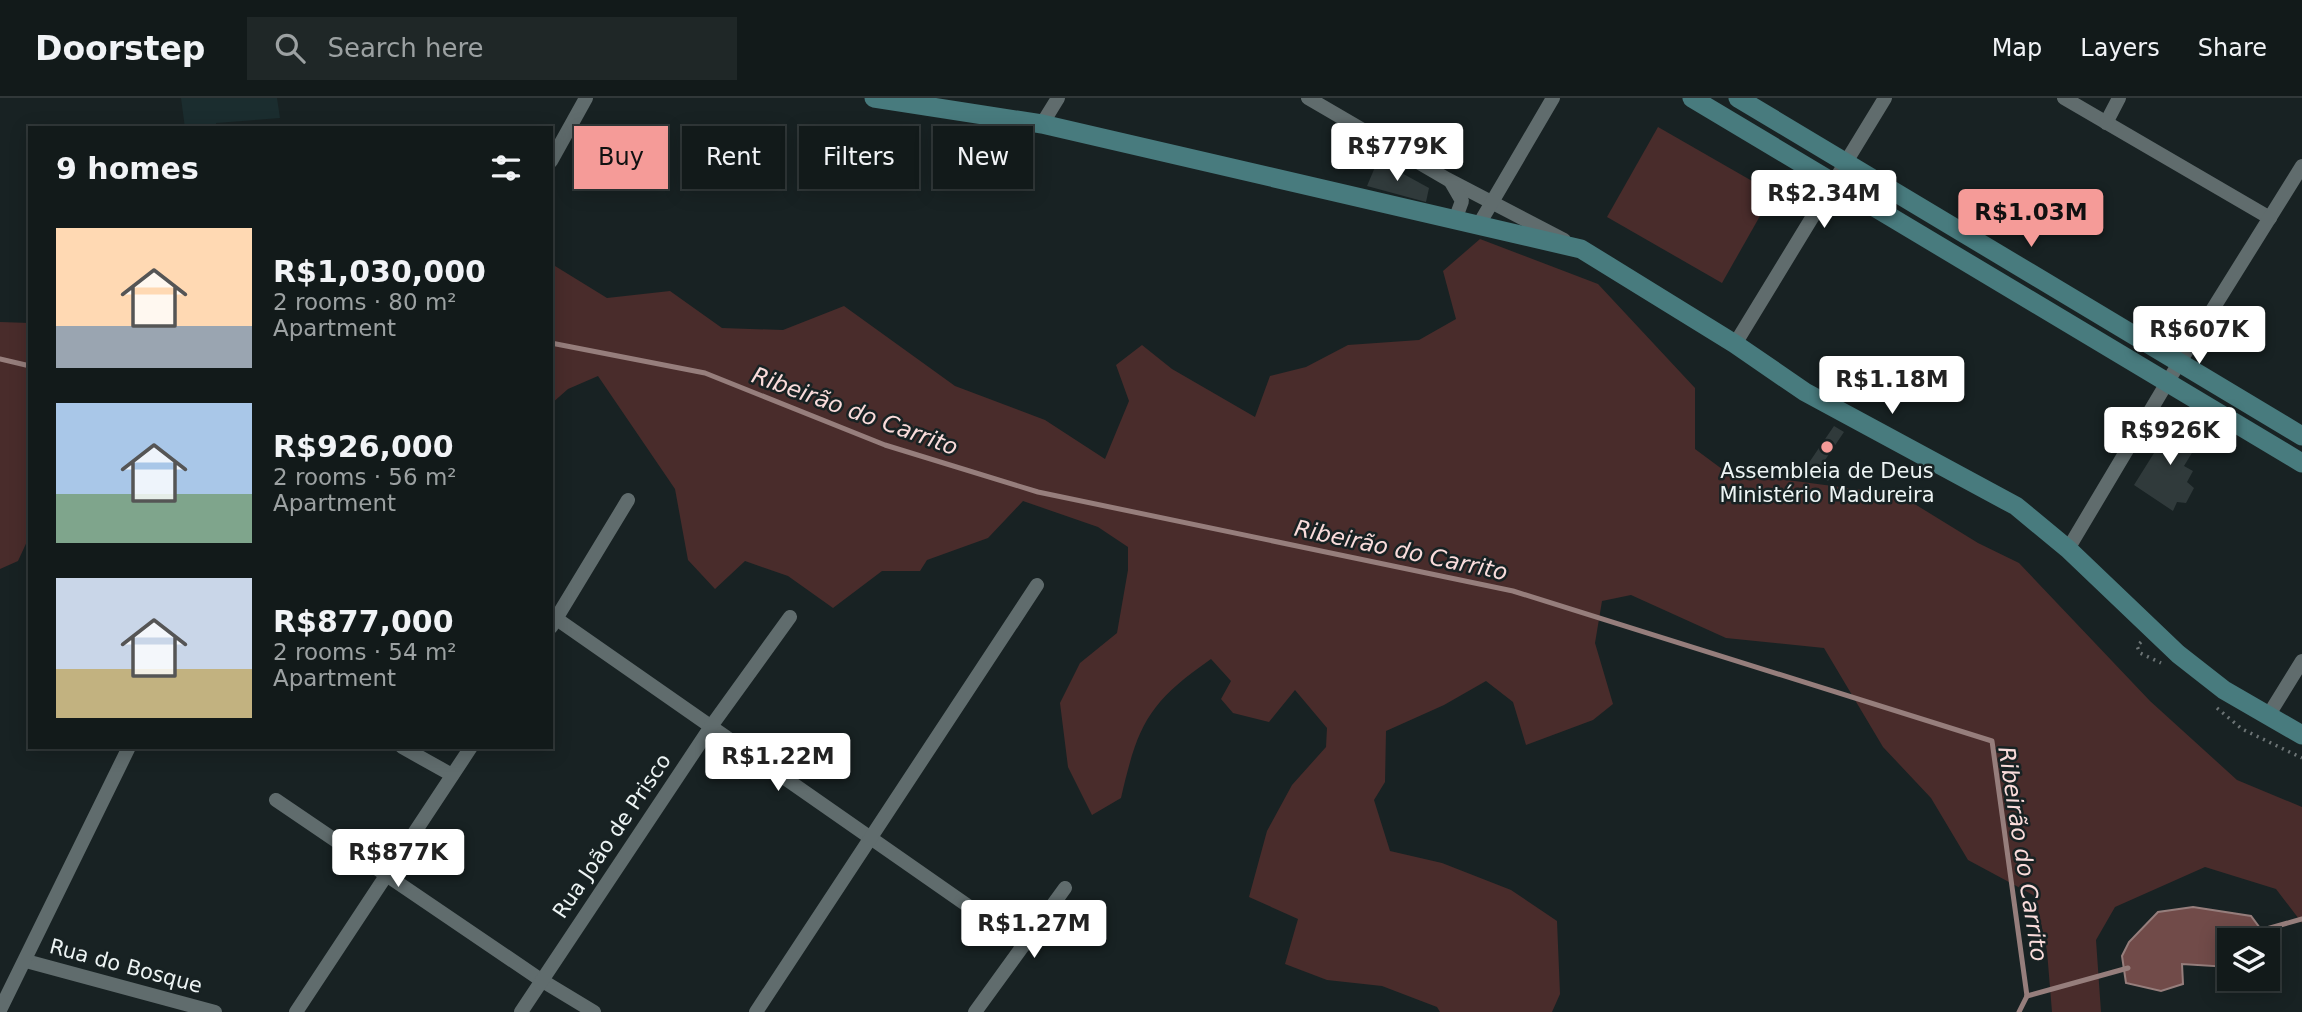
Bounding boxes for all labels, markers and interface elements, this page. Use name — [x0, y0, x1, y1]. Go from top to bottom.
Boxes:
search box — [247, 17, 737, 80]
text: Doorstep — [35, 29, 205, 68]
icon: search — [271, 29, 309, 67]
text: Search here — [327, 33, 484, 63]
text: Map — [1992, 34, 2042, 62]
text: Layers — [2080, 34, 2160, 62]
text: Share — [2198, 34, 2267, 62]
pin: R$779K — [1340, 123, 1454, 183]
chip: Buy — [574, 126, 668, 189]
chip: Rent — [682, 126, 785, 189]
chip: Filters — [799, 126, 919, 189]
chip: New — [933, 126, 1033, 189]
text: R$779K — [1347, 133, 1447, 159]
icon: filters — [487, 149, 525, 187]
text: 9 homes — [56, 151, 199, 186]
pin: R$2.34M — [1759, 170, 1889, 230]
text: R$2.34M — [1767, 180, 1881, 206]
pin: R$1.03M — [1966, 190, 2096, 249]
text: R$1.03M — [1974, 199, 2088, 225]
text: R$1,030,000 — [273, 254, 486, 289]
icon: home — [112, 256, 196, 340]
text: 2 rooms · 80 m² — [273, 289, 457, 315]
pin: R$607K — [2142, 306, 2256, 366]
text: Apartment — [273, 315, 396, 341]
text: R$607K — [2149, 316, 2249, 342]
pin: R$1.18M — [1827, 356, 1957, 416]
water label: Ribeirão do Carrito — [749, 362, 961, 460]
text: R$1.18M — [1835, 366, 1949, 392]
pin: R$926K — [2113, 408, 2227, 467]
text: R$926K — [2120, 417, 2220, 443]
text: R$926,000 — [273, 429, 454, 464]
icon: home — [112, 431, 196, 515]
marker: Assembleia de Deus Ministério Madureira — [1819, 439, 1835, 455]
place label: Assembleia de Deus Ministério Madureira — [1719, 459, 1935, 507]
text: 2 rooms · 56 m² — [273, 464, 457, 490]
text: Apartment — [273, 490, 396, 516]
water label: Ribeirão do Carrito — [1292, 515, 1510, 585]
text: R$877,000 — [273, 604, 454, 639]
icon: home — [112, 606, 196, 690]
text: 2 rooms · 54 m² — [273, 639, 457, 665]
text: Apartment — [273, 665, 396, 691]
pin: R$1.22M — [713, 734, 843, 793]
text: R$1.22M — [721, 743, 835, 769]
water label: Ribeirão do Carrito — [1993, 745, 2053, 963]
street label: Rua João de Prisco — [548, 749, 676, 923]
pin: R$877K — [341, 830, 455, 889]
text: R$877K — [348, 839, 448, 865]
pin: R$1.27M — [969, 900, 1099, 960]
text: R$1.27M — [977, 910, 1091, 936]
map controls — [2217, 928, 2280, 991]
button: layers — [2217, 928, 2280, 991]
street label: Rua do Bosque — [47, 934, 205, 998]

